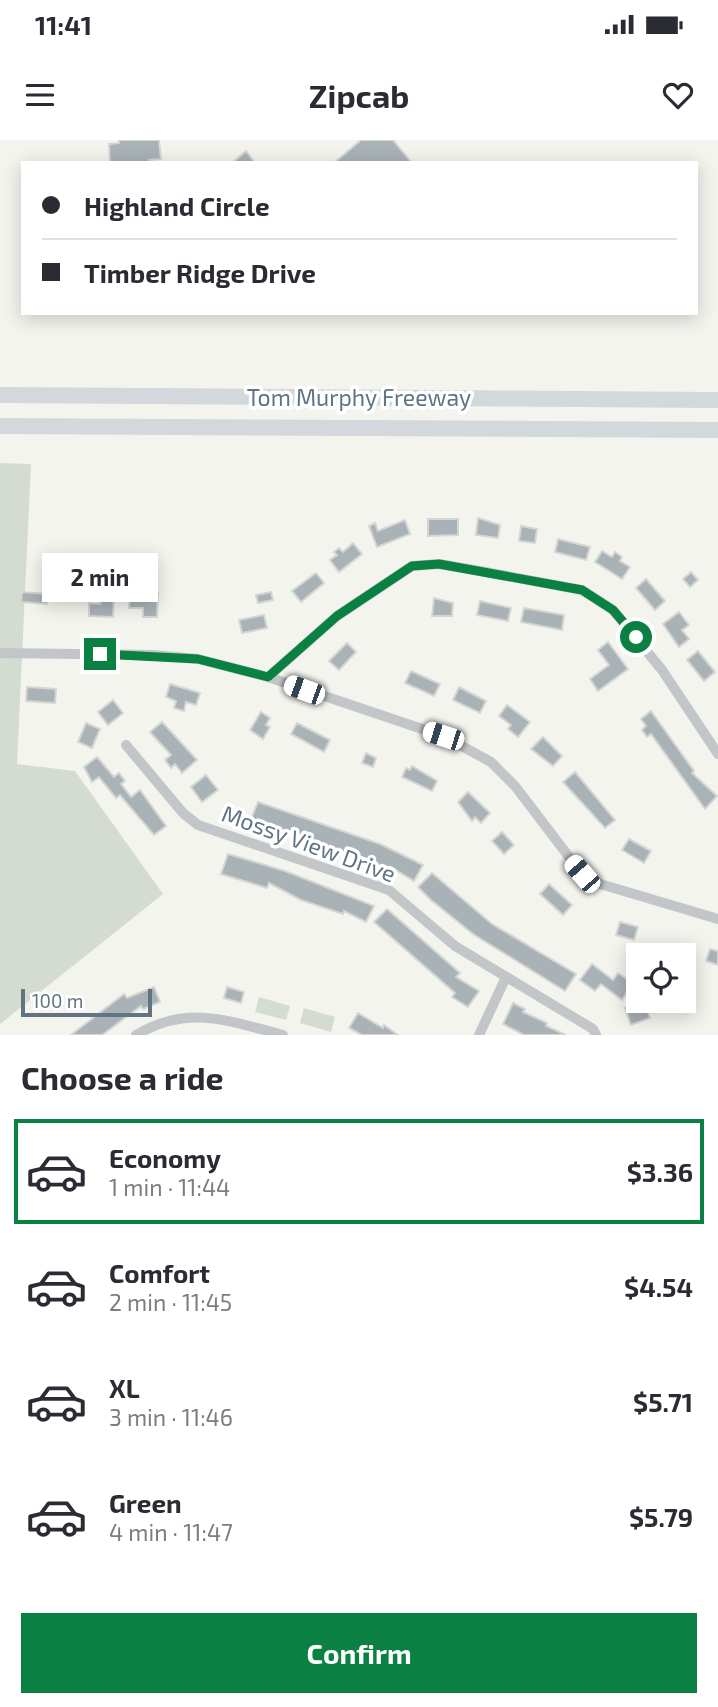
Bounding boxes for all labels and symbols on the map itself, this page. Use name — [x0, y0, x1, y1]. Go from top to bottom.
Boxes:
street label: Tom Murphy Freeway — [247, 383, 471, 411]
callout: 2 min — [42, 552, 158, 602]
route start — [620, 621, 652, 653]
route end — [84, 638, 116, 670]
car — [281, 673, 328, 707]
car — [420, 720, 467, 752]
street label: Mossy View Drive — [218, 799, 400, 887]
car — [561, 851, 604, 897]
scale bar — [21, 986, 152, 1018]

